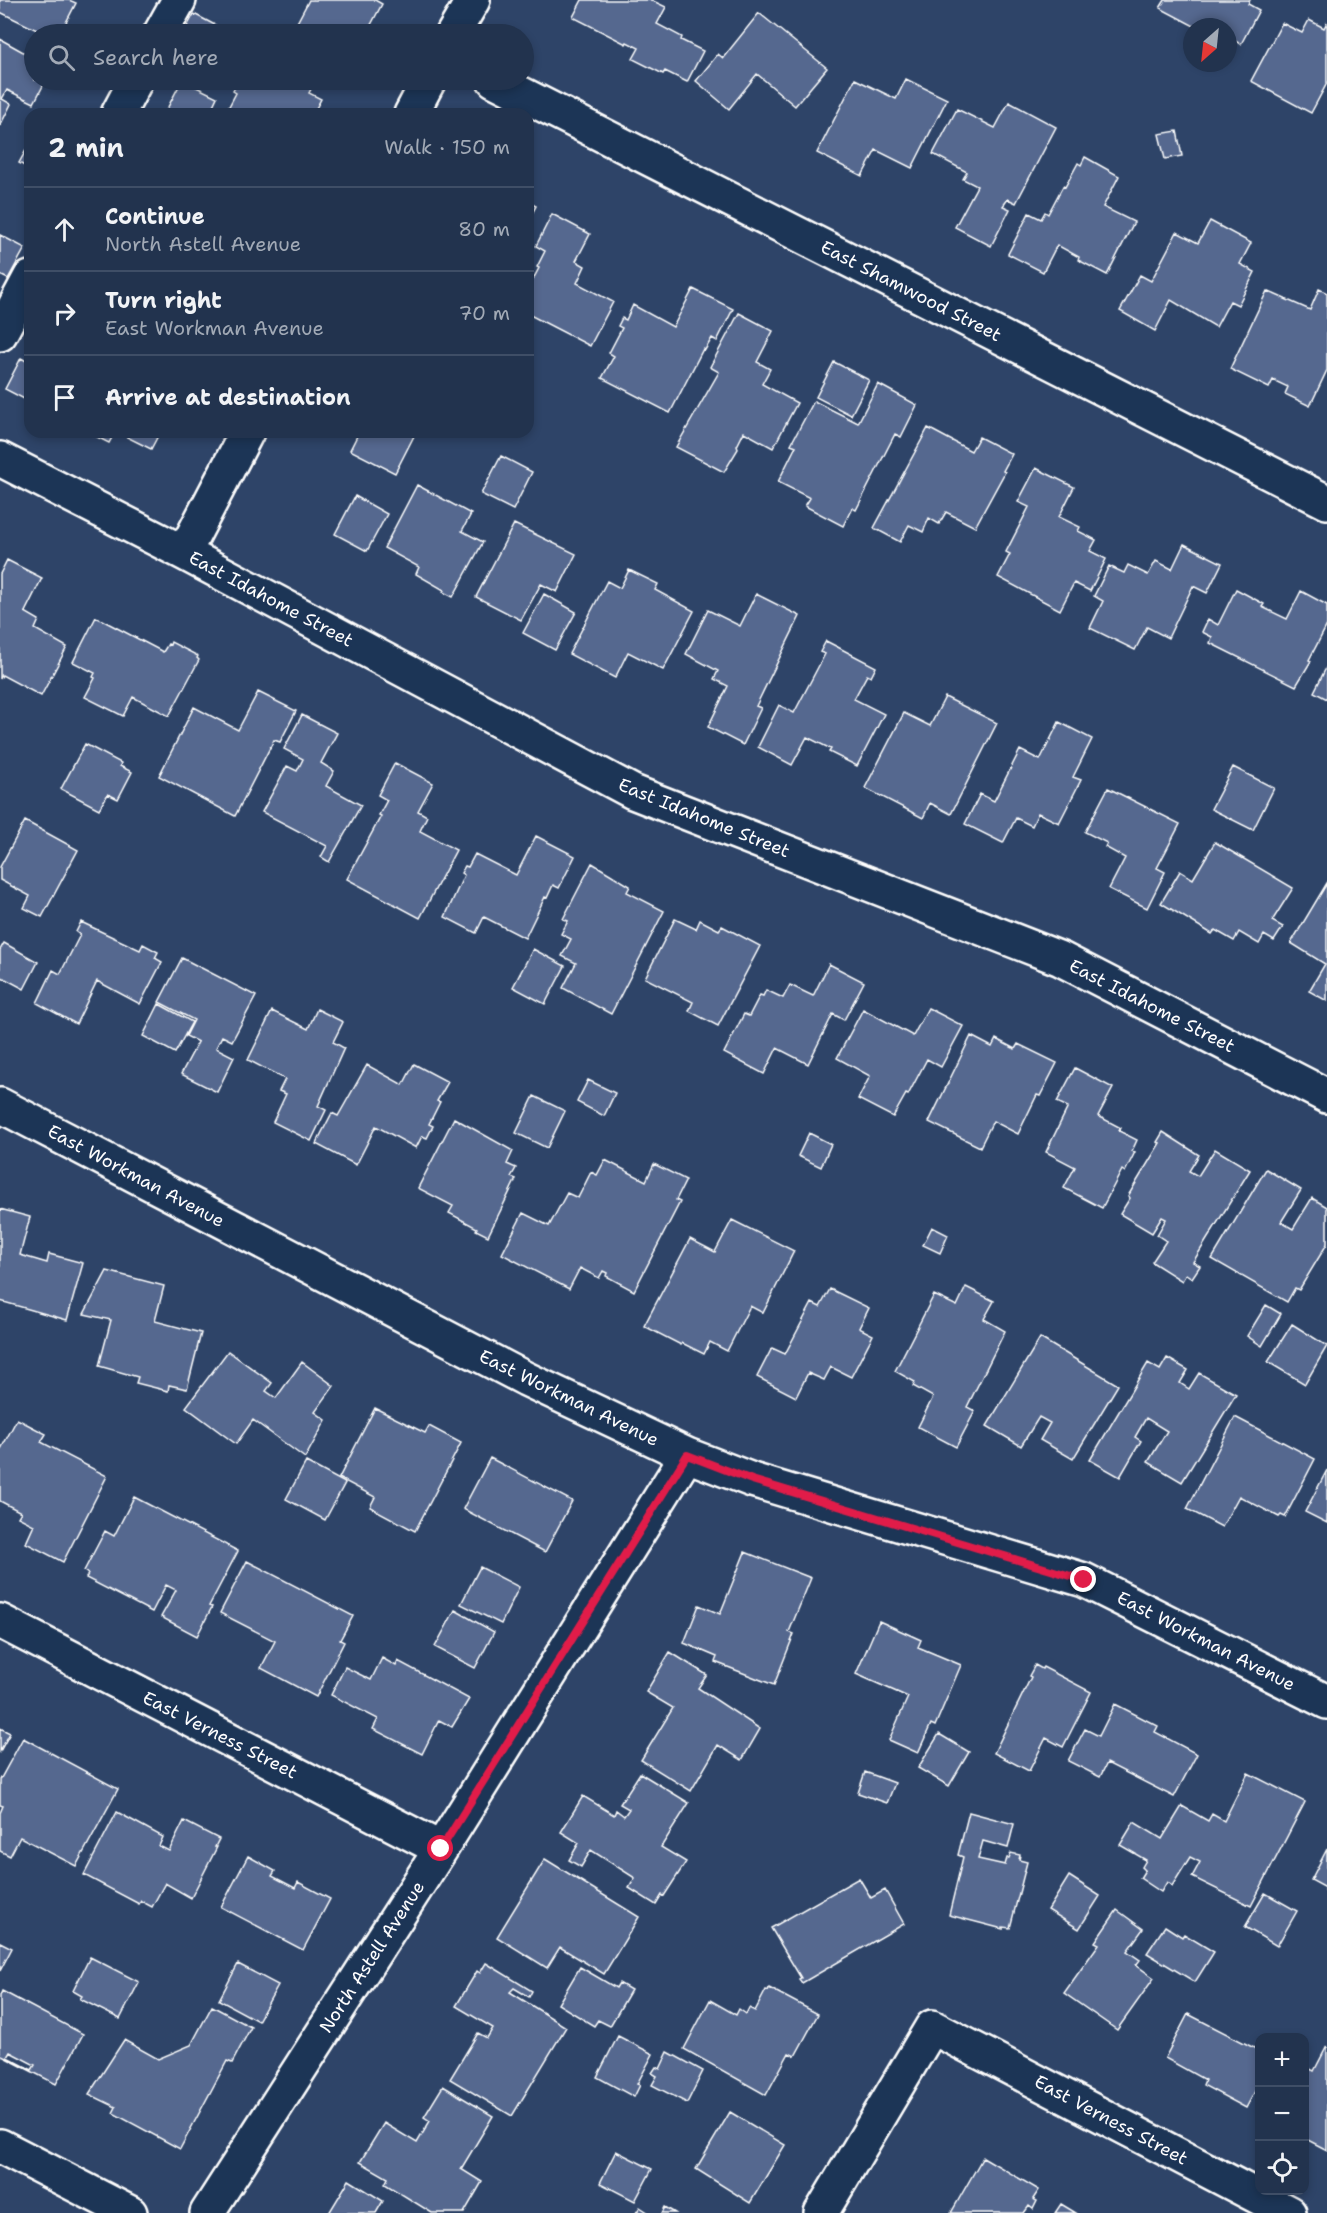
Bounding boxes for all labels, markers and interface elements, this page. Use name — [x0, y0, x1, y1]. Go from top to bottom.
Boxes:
north arrow — [1183, 18, 1237, 72]
search box — [24, 24, 534, 90]
icon: search — [45, 41, 78, 74]
text: Search here — [93, 43, 219, 72]
text: 2 min — [48, 130, 124, 165]
text: Walk · 150 m — [384, 134, 510, 160]
text: Continue — [105, 202, 205, 231]
icon: ahead — [48, 213, 81, 246]
text: 80 m — [458, 216, 510, 242]
text: North Astell Avenue — [105, 231, 301, 257]
street label: East Shamwood Street — [817, 235, 1006, 347]
text: Turn right — [105, 286, 222, 315]
icon: right — [48, 297, 81, 330]
text: 70 m — [458, 300, 510, 326]
text: East Workman Avenue — [105, 315, 324, 341]
icon: arrive — [48, 381, 81, 414]
text: Arrive at destination — [105, 383, 351, 412]
street label: East Idahome Street — [185, 545, 357, 653]
street label: East Idahome Street — [615, 773, 793, 863]
street label: East Idahome Street — [1065, 954, 1239, 1058]
street label: East Workman Avenue — [43, 1119, 229, 1233]
street label: East Workman Avenue — [475, 1344, 663, 1452]
route end — [1070, 1566, 1096, 1592]
street label: East Workman Avenue — [1113, 1586, 1299, 1696]
street label: East Verness Street — [139, 1686, 301, 1784]
route start — [427, 1835, 453, 1861]
street label: North Astell Avenue — [314, 1876, 430, 2038]
map controls — [1255, 2033, 1309, 2195]
button: + — [1255, 2033, 1309, 2087]
street label: East Verness Street — [1030, 2069, 1192, 2171]
button: − — [1255, 2087, 1309, 2141]
button: locate — [1255, 2141, 1309, 2195]

